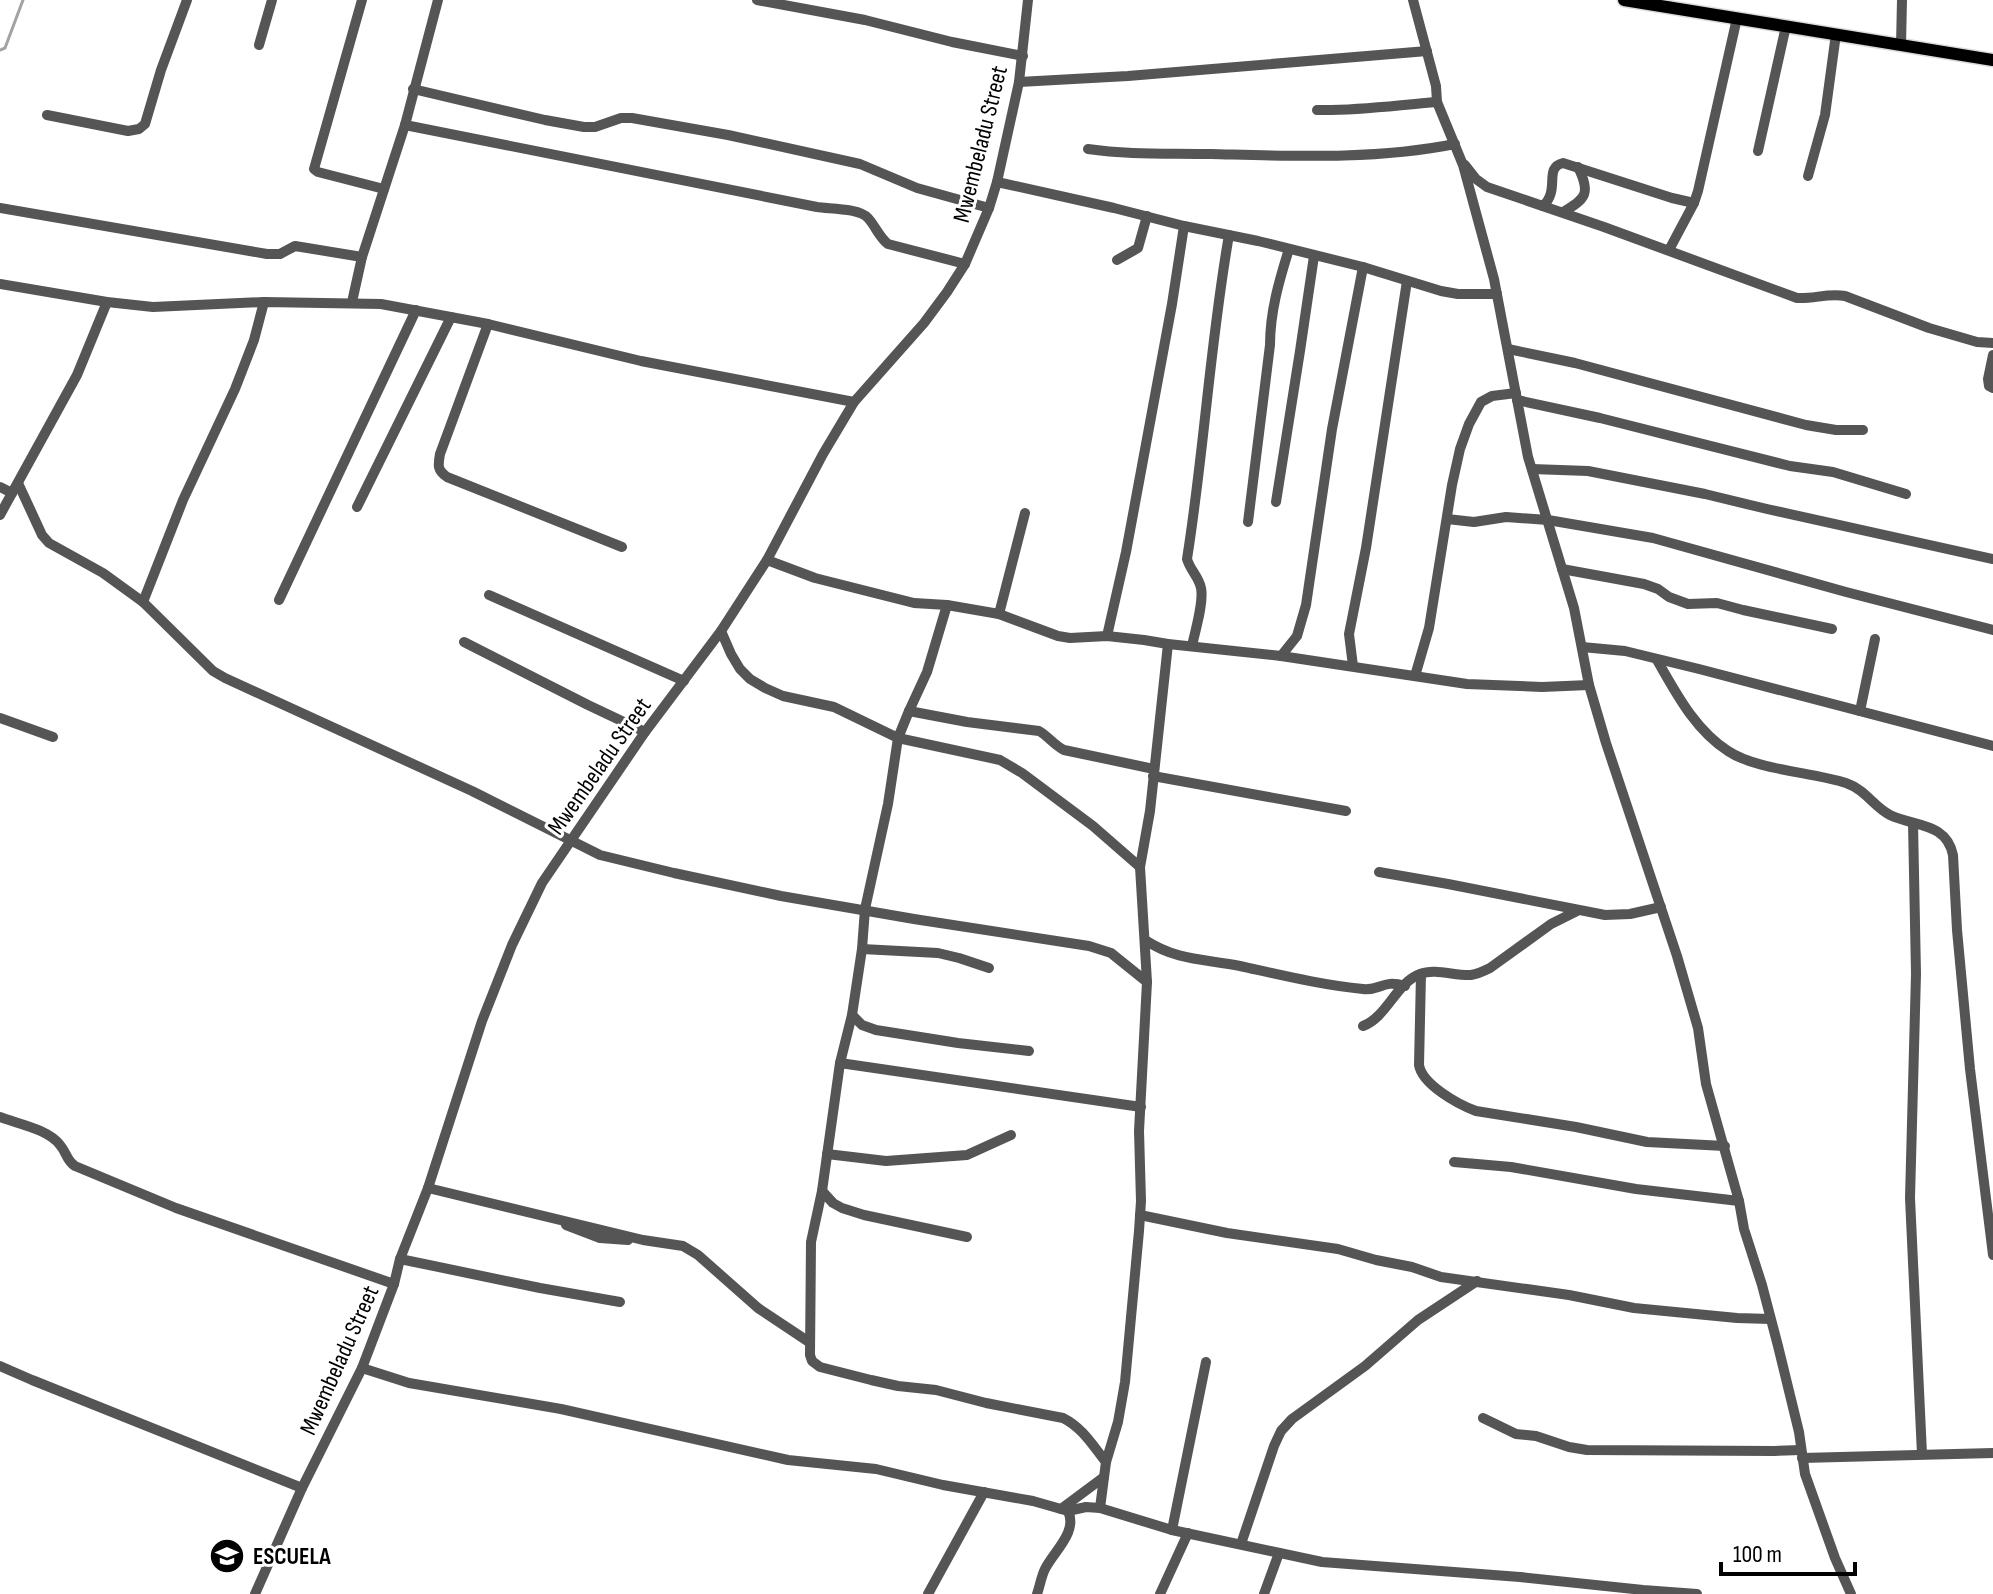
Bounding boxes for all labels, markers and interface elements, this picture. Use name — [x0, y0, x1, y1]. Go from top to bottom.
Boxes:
street label: Mwembeladu Street — [947, 63, 1014, 225]
street label: Mwembeladu Street — [542, 692, 657, 840]
street label: Mwembeladu Street — [294, 1281, 385, 1439]
scale bar — [1721, 1526, 1855, 1576]
school or university icon: ESCUELA — [208, 1537, 246, 1575]
text: 100 m — [1733, 1540, 1782, 1569]
place label: ESCUELA — [253, 1542, 331, 1571]

